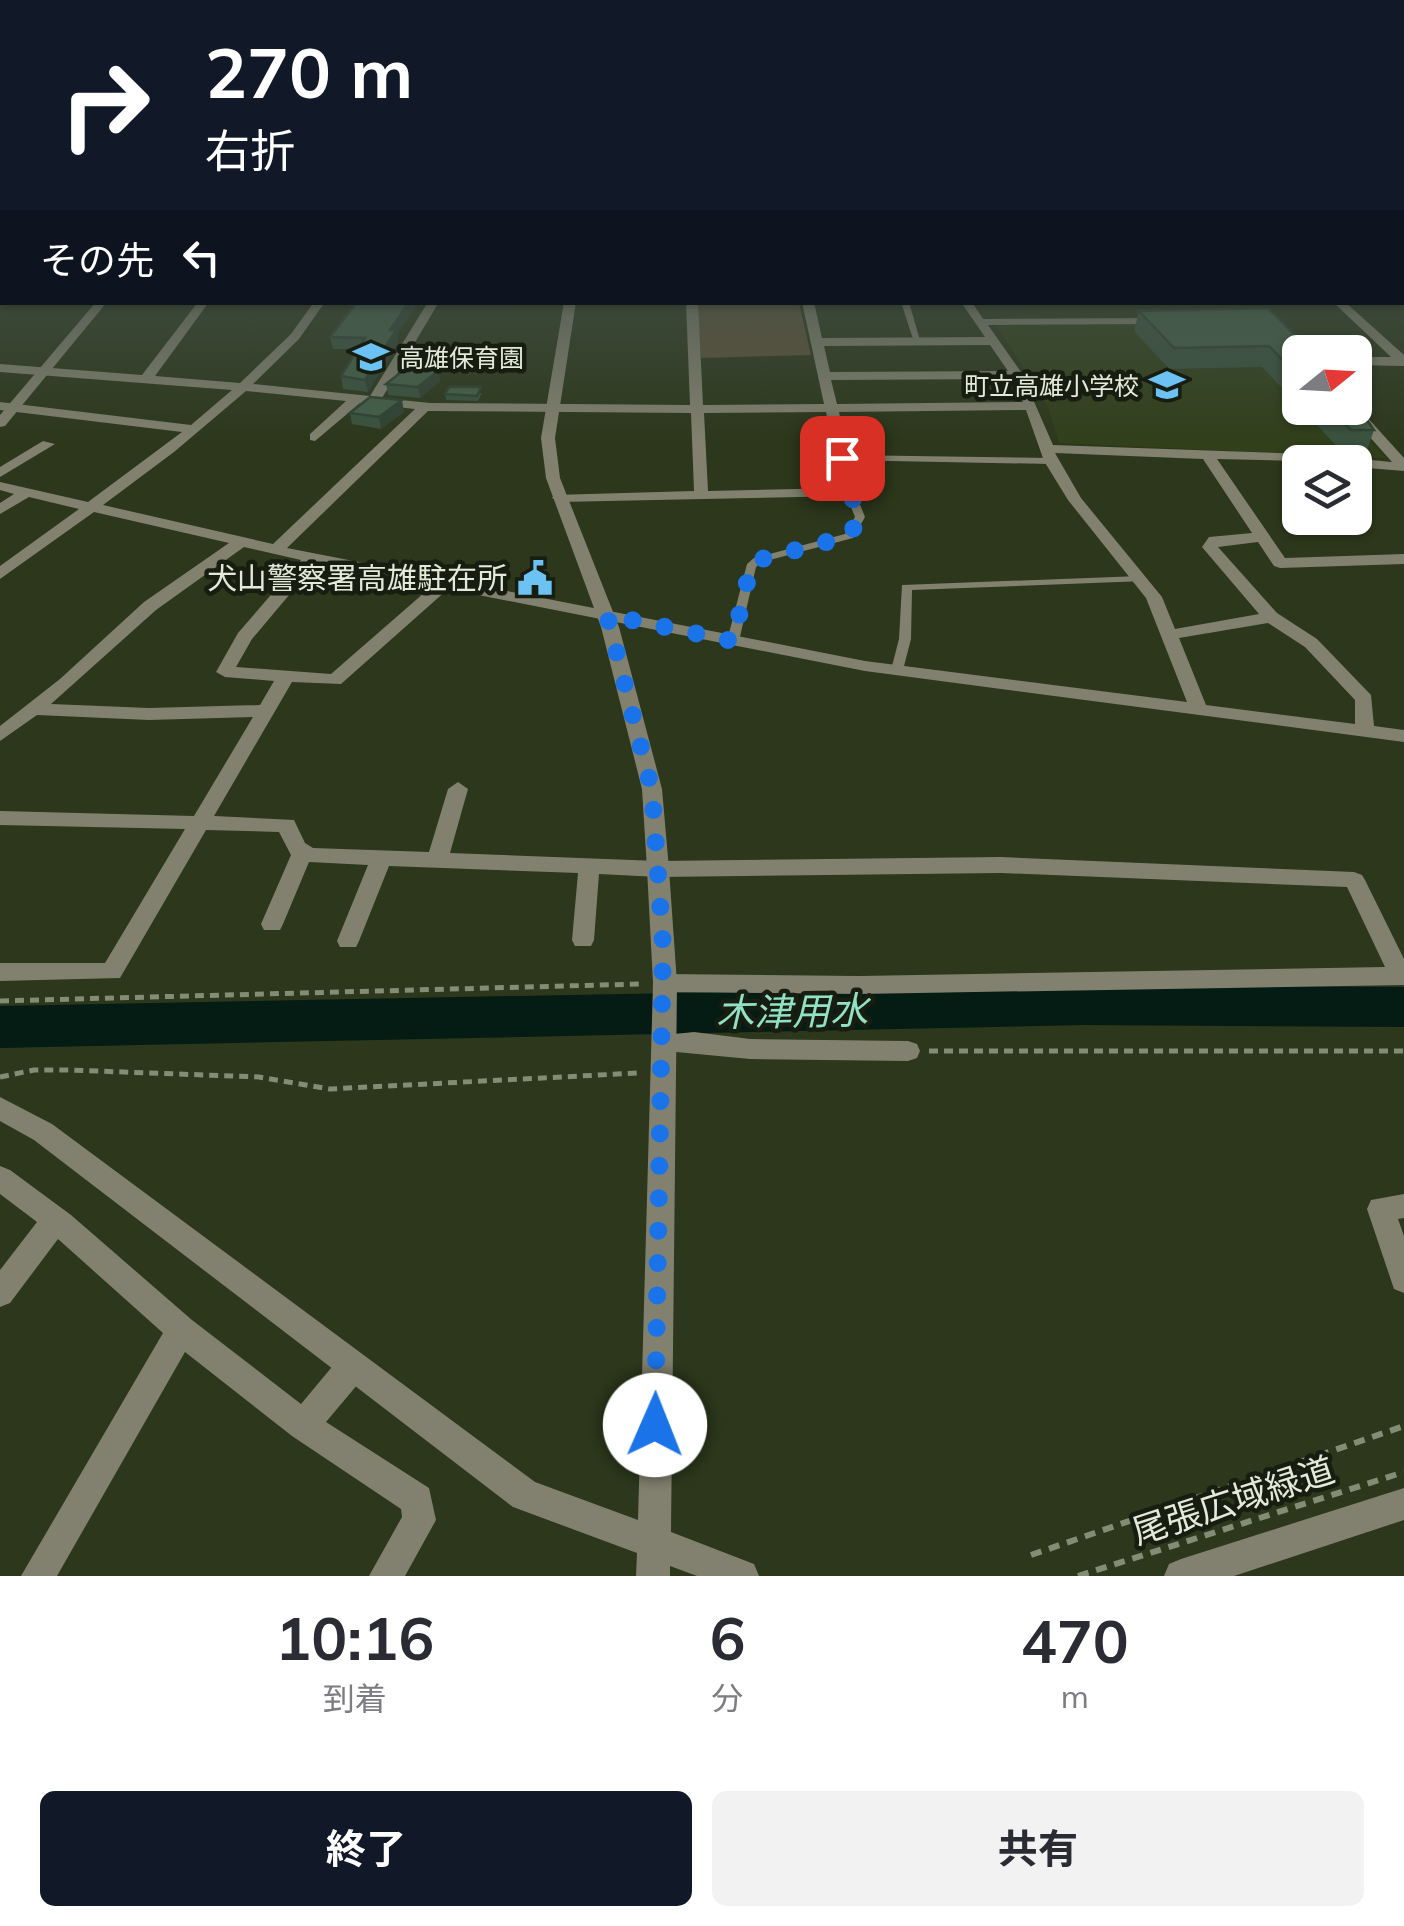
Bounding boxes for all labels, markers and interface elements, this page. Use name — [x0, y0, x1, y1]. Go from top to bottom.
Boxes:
text: 270 m — [205, 28, 413, 116]
icon: right — [40, 40, 170, 170]
text: 右折 — [205, 122, 295, 178]
icon: left — [174, 230, 229, 285]
text: その先 — [40, 236, 154, 284]
north arrow — [1282, 335, 1372, 425]
map controls — [1282, 335, 1372, 535]
school or university icon: 高雄保育園 — [352, 338, 390, 376]
place label: 高雄保育園 — [399, 342, 524, 373]
school or university icon: 町立高雄小学校 — [1148, 366, 1186, 404]
place label: 町立高雄小学校 — [964, 370, 1139, 401]
pin — [800, 416, 885, 501]
icon: arrive — [815, 431, 870, 486]
button: layers — [1282, 445, 1372, 535]
place label: 犬山警察署高雄駐在所 — [207, 559, 507, 597]
public building icon: 犬山警察署高雄駐在所 — [516, 559, 554, 597]
water label: 木津用水 — [716, 986, 872, 1036]
position arrow — [603, 1373, 707, 1477]
street label: 尾張広域緑道 — [1126, 1447, 1340, 1553]
text: 10:16 — [275, 1600, 434, 1675]
text: 6 — [709, 1600, 745, 1675]
text: 470 — [1021, 1603, 1129, 1678]
text: m — [1061, 1676, 1089, 1716]
text: 到着 — [323, 1678, 387, 1718]
text: 分 — [711, 1678, 743, 1718]
button: 終了 — [40, 1791, 692, 1906]
button: 共有 — [712, 1791, 1364, 1906]

